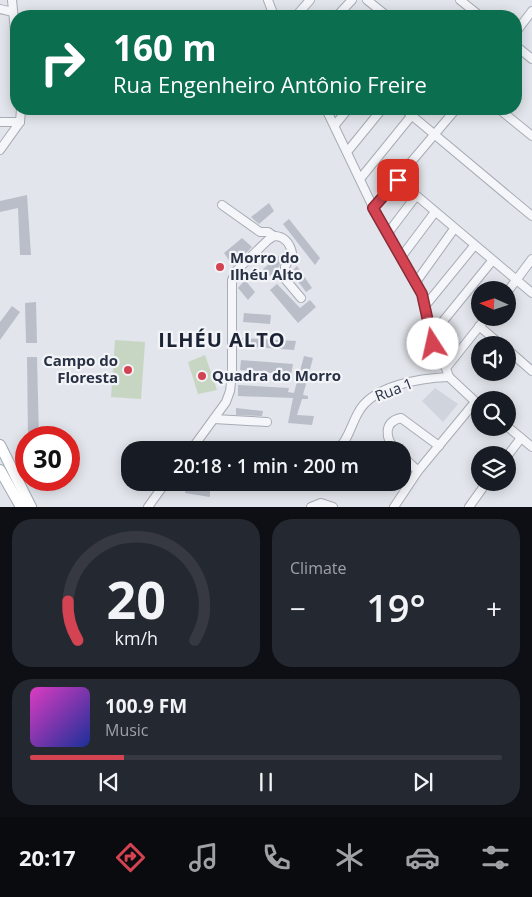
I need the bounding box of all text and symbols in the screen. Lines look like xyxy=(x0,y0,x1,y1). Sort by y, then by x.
text: 160 m xyxy=(113,24,217,71)
icon: right xyxy=(30,30,95,95)
text: Rua Engenheiro Antônio Freire xyxy=(113,69,427,99)
pin xyxy=(377,159,419,201)
icon: arrive xyxy=(384,166,412,194)
place label: Morro do Ilhéu Alto xyxy=(230,247,303,284)
marker: Morro do Ilhéu Alto xyxy=(214,261,226,273)
north arrow xyxy=(471,281,516,326)
map controls xyxy=(471,281,516,491)
position arrow xyxy=(406,317,458,369)
district label: ILHÉU ALTO xyxy=(158,326,286,353)
button: sound xyxy=(471,336,516,381)
place label: Campo do Floresta xyxy=(43,350,118,387)
marker: Campo do Floresta xyxy=(122,364,134,376)
place label: Quadra do Morro xyxy=(212,365,341,385)
marker: Quadra do Morro xyxy=(196,370,208,382)
street label: Rua 1 xyxy=(372,373,416,405)
button: search xyxy=(471,391,516,436)
speed limit sign: 30 xyxy=(15,426,80,491)
button: layers xyxy=(471,446,516,491)
text: 20:18 · 1 min · 200 m xyxy=(173,453,359,479)
text: Climate xyxy=(290,557,347,579)
text: 20 xyxy=(106,563,166,634)
text: 19° xyxy=(366,581,426,633)
text: − xyxy=(290,589,306,627)
text: + xyxy=(486,589,502,627)
text: km/h xyxy=(114,626,158,650)
text: 100.9 FM xyxy=(105,693,187,719)
text: Music xyxy=(105,719,149,741)
icon: previous xyxy=(95,768,123,796)
icon: pause xyxy=(252,768,280,796)
icon: next xyxy=(409,768,437,796)
icon: directions xyxy=(113,840,148,875)
icon: music xyxy=(186,840,221,875)
icon: phone xyxy=(259,840,294,875)
icon: climate xyxy=(332,840,367,875)
icon: car xyxy=(405,840,440,875)
icon: filters xyxy=(478,840,513,875)
text: 20:17 xyxy=(19,842,76,872)

